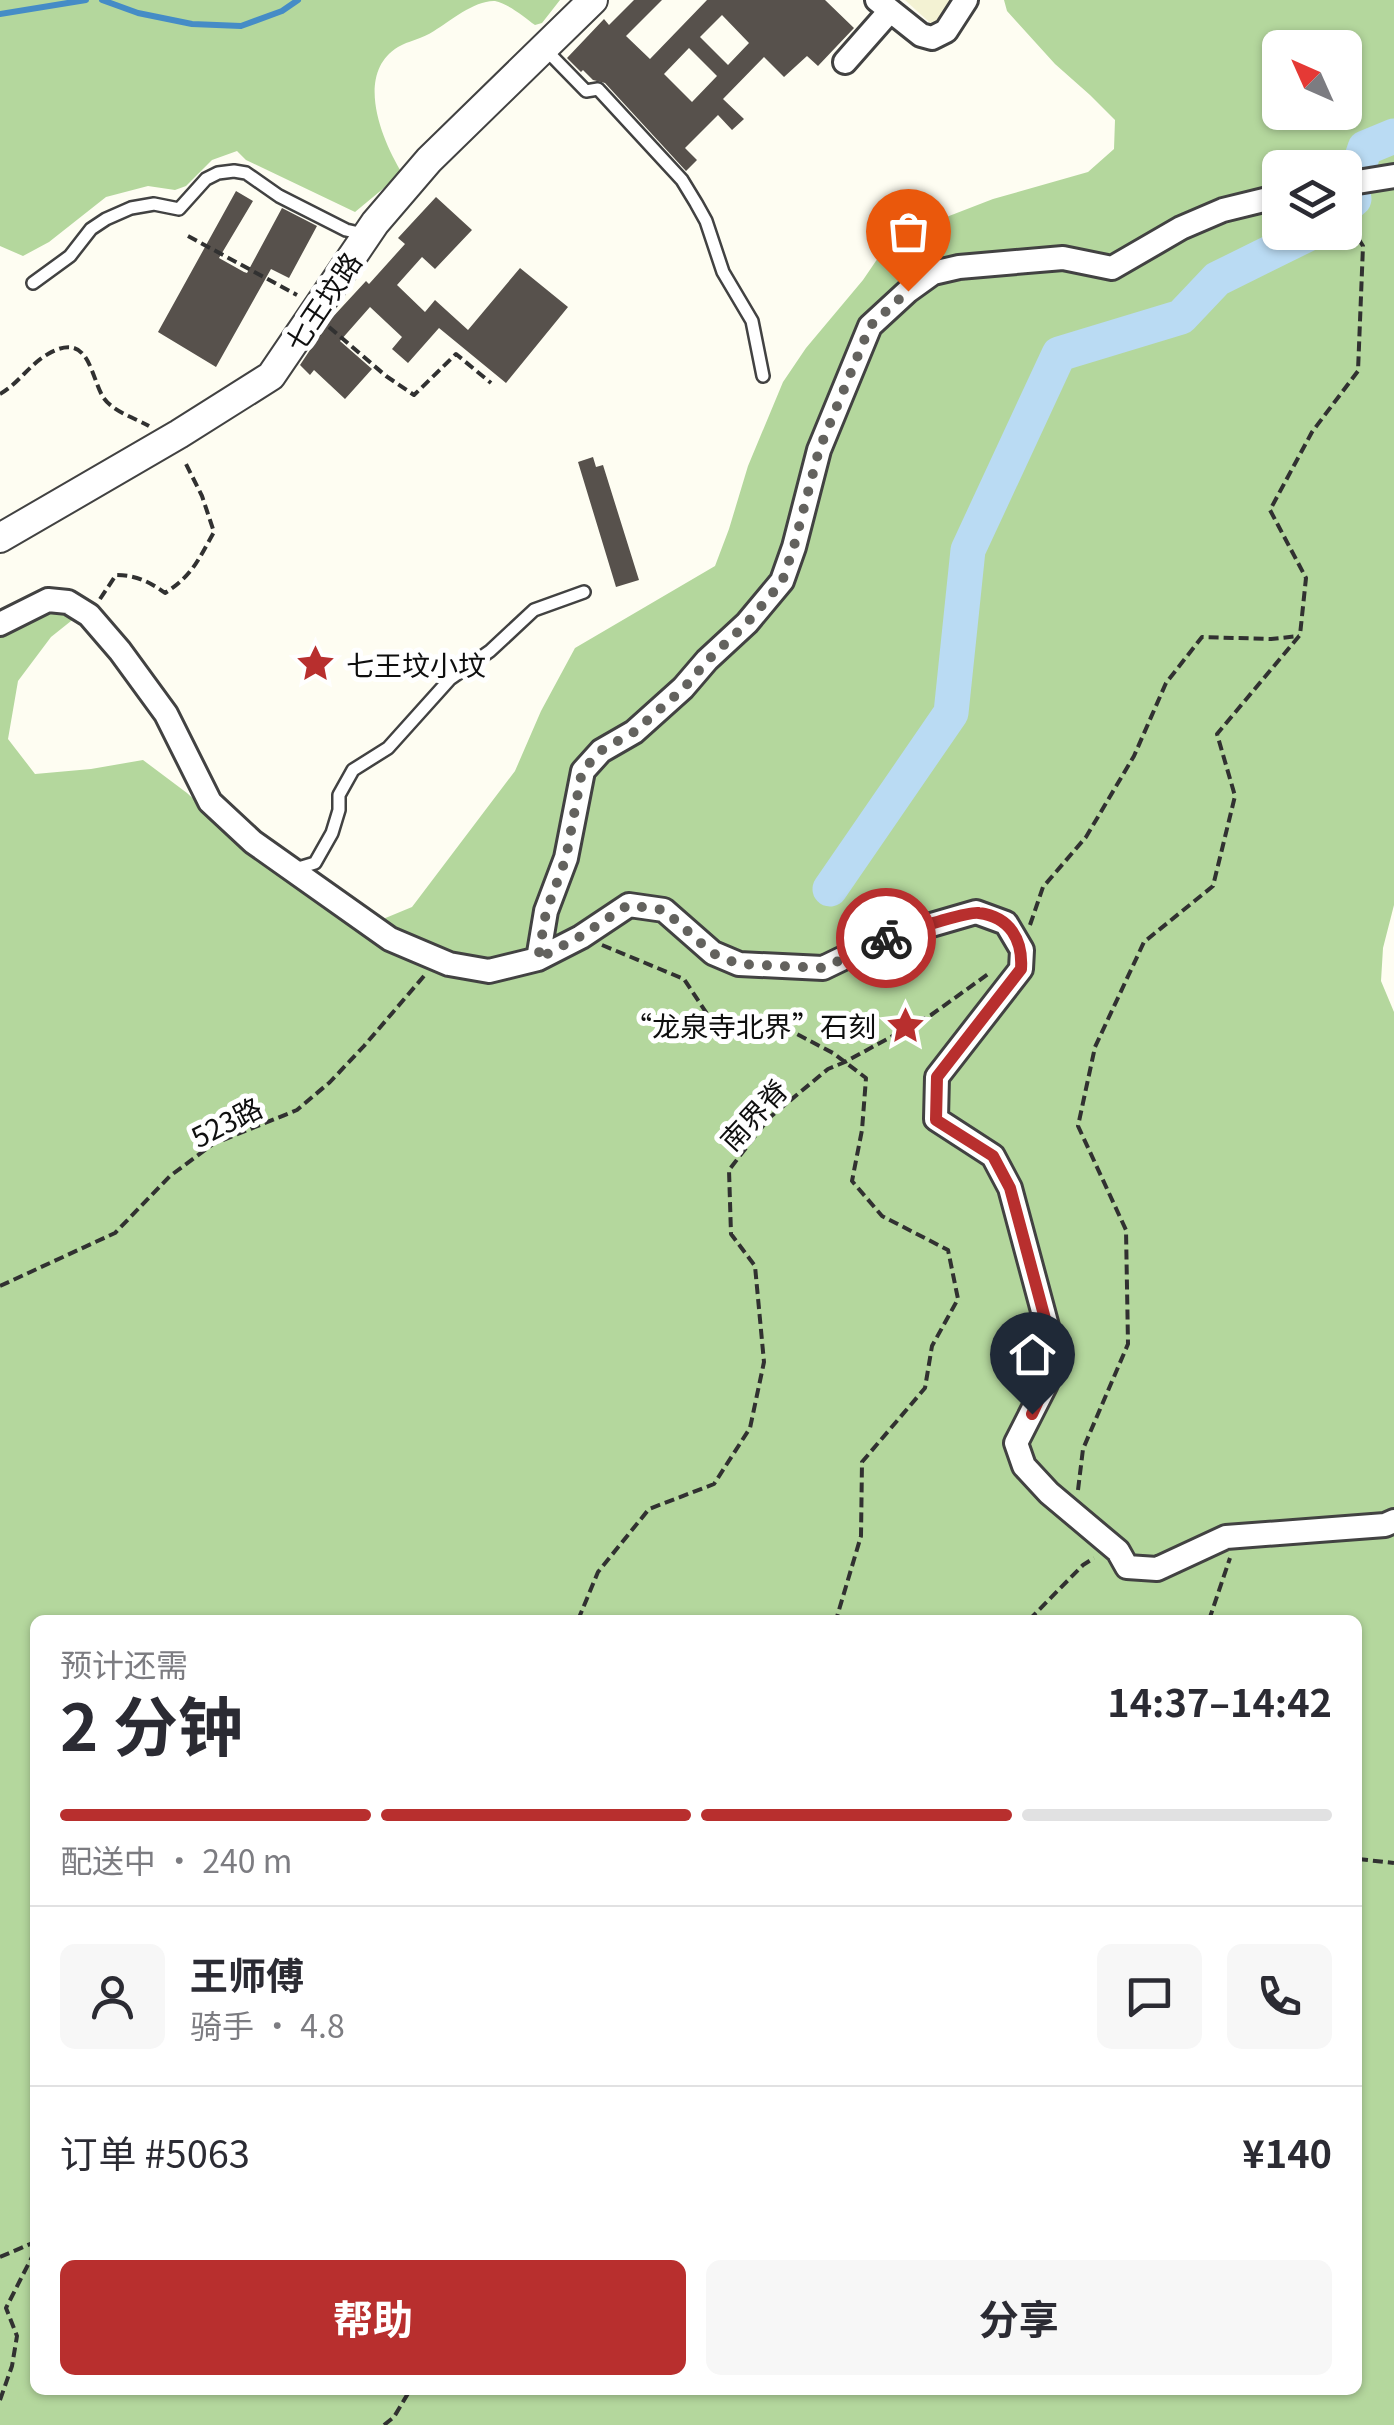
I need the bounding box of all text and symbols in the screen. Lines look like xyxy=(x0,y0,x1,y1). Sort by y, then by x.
north arrow xyxy=(1262,30,1362,130)
map controls xyxy=(1262,30,1362,250)
button: layers xyxy=(1262,150,1362,250)
pin xyxy=(866,189,951,292)
icon: bag xyxy=(881,204,936,259)
street label: 七王坟路 xyxy=(274,243,370,359)
place icon: 七王坟小坟 xyxy=(295,643,337,685)
place label: 七王坟小坟 xyxy=(346,644,486,684)
courier xyxy=(836,888,936,988)
icon: bike xyxy=(859,911,914,966)
place icon: “龙泉寺北界”石刻 xyxy=(885,1004,927,1046)
place label: “龙泉寺北界”石刻 xyxy=(624,1005,876,1045)
street label: 南界脊 xyxy=(710,1070,796,1158)
street label: 523路 xyxy=(184,1086,268,1156)
pin xyxy=(990,1312,1075,1415)
icon: home xyxy=(1005,1327,1060,1382)
text: 预计还需 xyxy=(60,1640,188,1686)
text: 14:37–14:42 xyxy=(1107,1673,1332,1728)
text: 2 分钟 xyxy=(60,1676,243,1770)
text: 配送中 · 240 m xyxy=(60,1836,292,1882)
button: person xyxy=(60,1944,165,2049)
button: chat xyxy=(1097,1944,1202,2049)
button: phone xyxy=(1227,1944,1332,2049)
text: 王师傅 xyxy=(190,1946,304,2001)
text: 骑手 · 4.8 xyxy=(190,2001,345,2047)
text: 订单 #5063 xyxy=(60,2124,250,2179)
text: ¥140 xyxy=(1242,2124,1332,2179)
button: 帮助 xyxy=(60,2260,686,2375)
button: 分享 xyxy=(706,2260,1332,2375)

